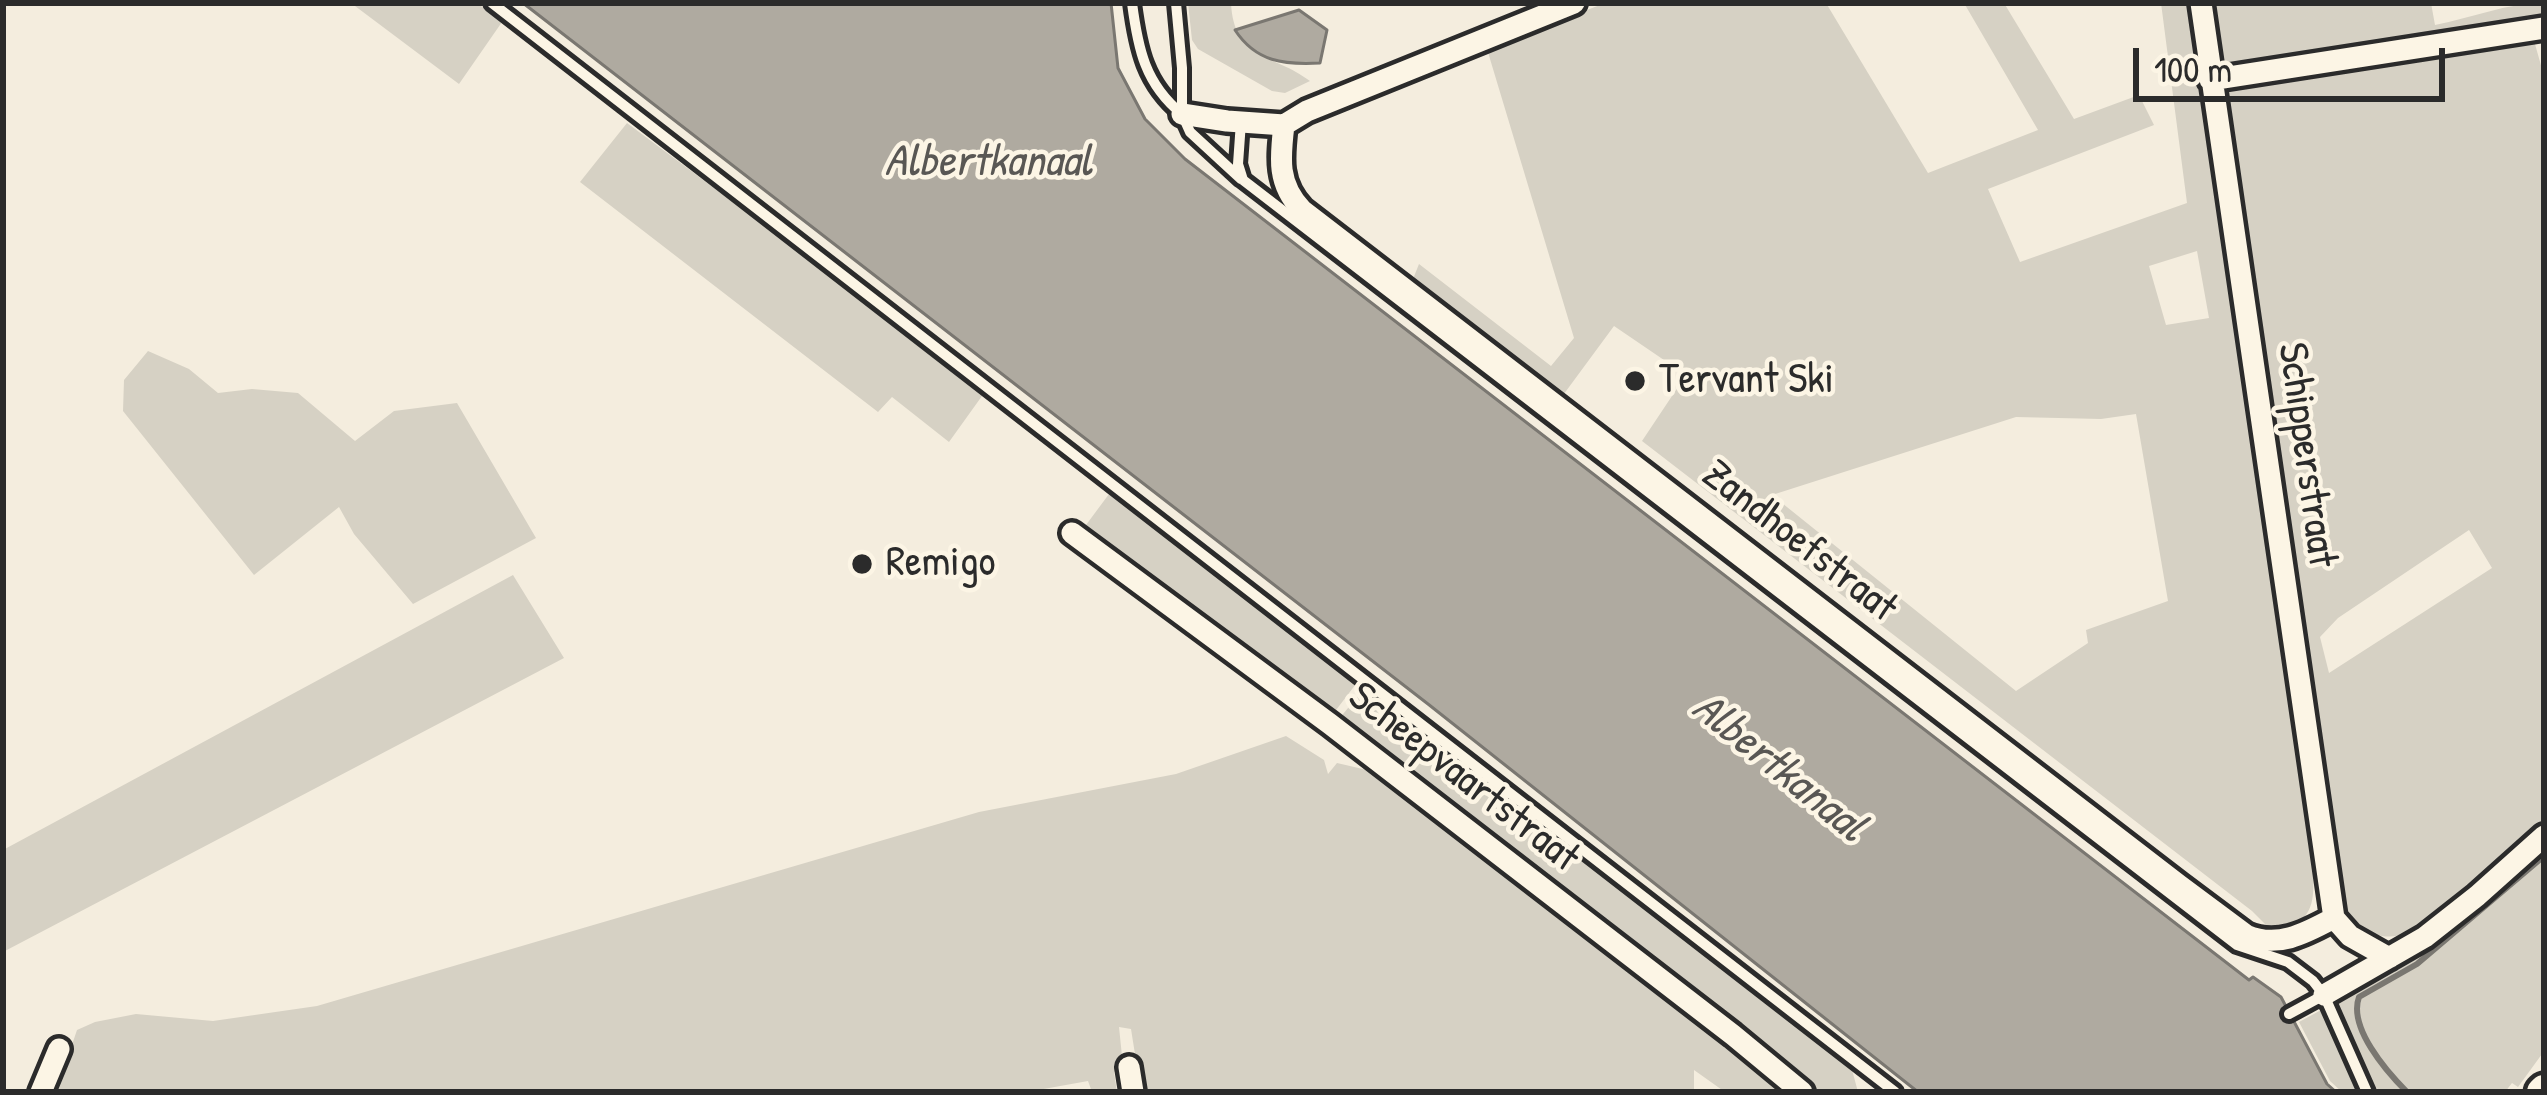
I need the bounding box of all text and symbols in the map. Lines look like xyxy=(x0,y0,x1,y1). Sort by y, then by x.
scale bar xyxy=(2139,24,2451,98)
text: 100 m xyxy=(2154,44,2232,93)
water label: Albertkanaal xyxy=(884,136,1092,190)
street label: Schipperstraat xyxy=(2265,340,2347,570)
place label: Tervant Ski xyxy=(1659,356,1834,406)
marker: Tervant Ski xyxy=(1622,368,1648,394)
street label: Zandhoefstraat xyxy=(1691,450,1907,634)
place label: Remigo xyxy=(886,539,995,589)
marker: Remigo xyxy=(849,551,875,577)
street label: Scheepvaartstraat xyxy=(1338,672,1588,884)
water label: Albertkanaal xyxy=(1681,682,1875,854)

